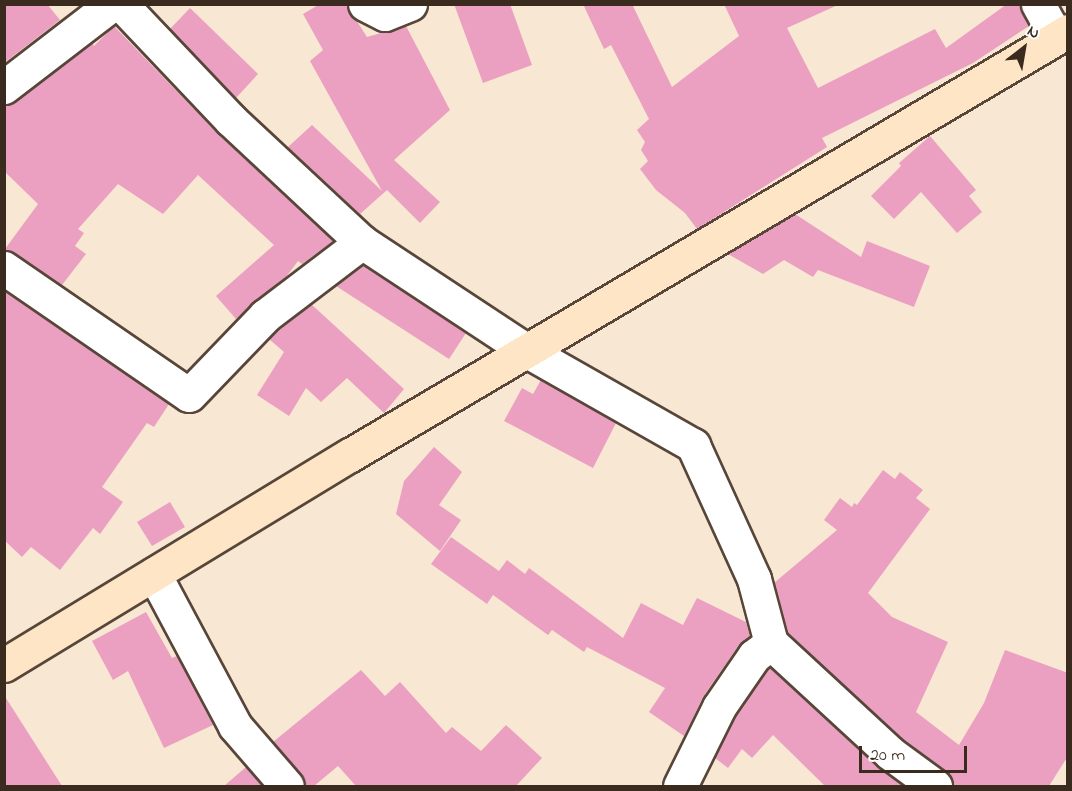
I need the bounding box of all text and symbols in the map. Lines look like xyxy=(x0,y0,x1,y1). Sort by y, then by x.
north arrow xyxy=(994,18,1054,78)
text: N xyxy=(1022,20,1044,46)
scale bar xyxy=(862,734,970,772)
text: 20 m xyxy=(870,743,905,769)

